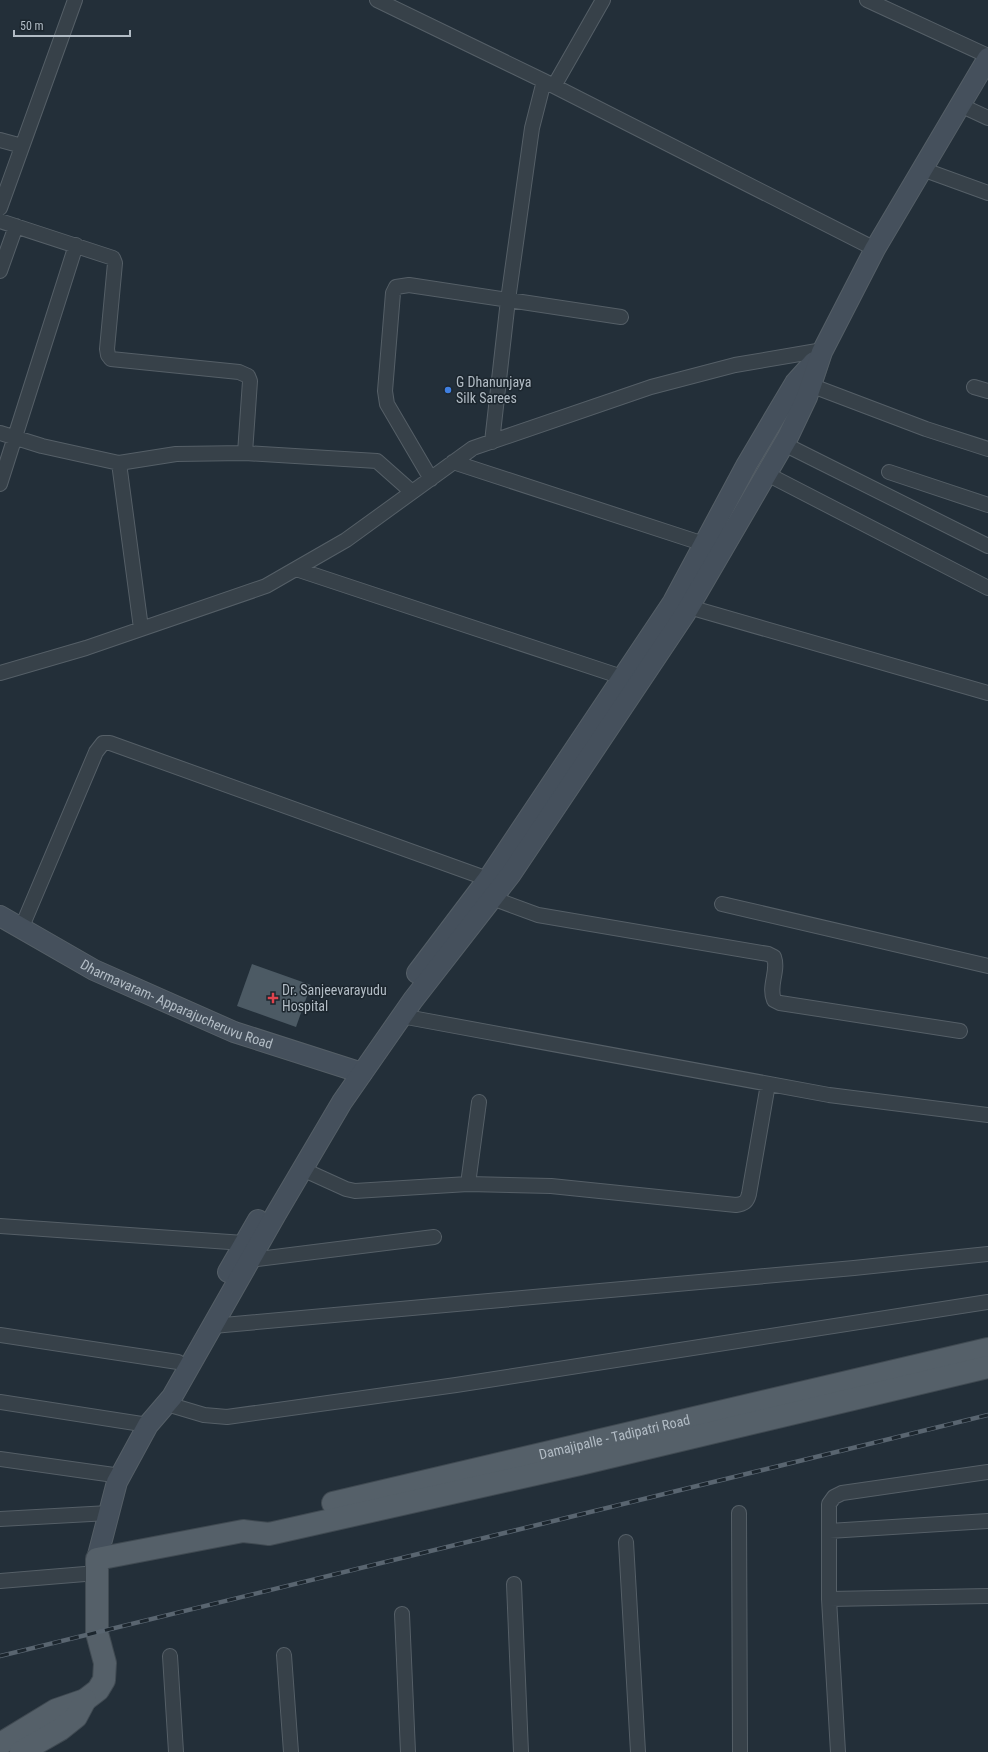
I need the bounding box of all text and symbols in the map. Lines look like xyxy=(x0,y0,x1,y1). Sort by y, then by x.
scale bar xyxy=(14,12,130,38)
text: 50 m xyxy=(20,19,44,33)
place label: G Dhanunjaya Silk Sarees xyxy=(456,374,531,406)
marker: G Dhanunjaya Silk Sarees xyxy=(443,385,453,395)
street label: Dharmavaram- Apparajucheruvu Road xyxy=(78,956,275,1052)
place label: Dr. Sanjeevarayudu Hospital xyxy=(282,982,387,1014)
marker: Dr. Sanjeevarayudu Hospital xyxy=(267,992,279,1004)
street label: Damajipalle - Tadipatri Road xyxy=(537,1411,691,1462)

